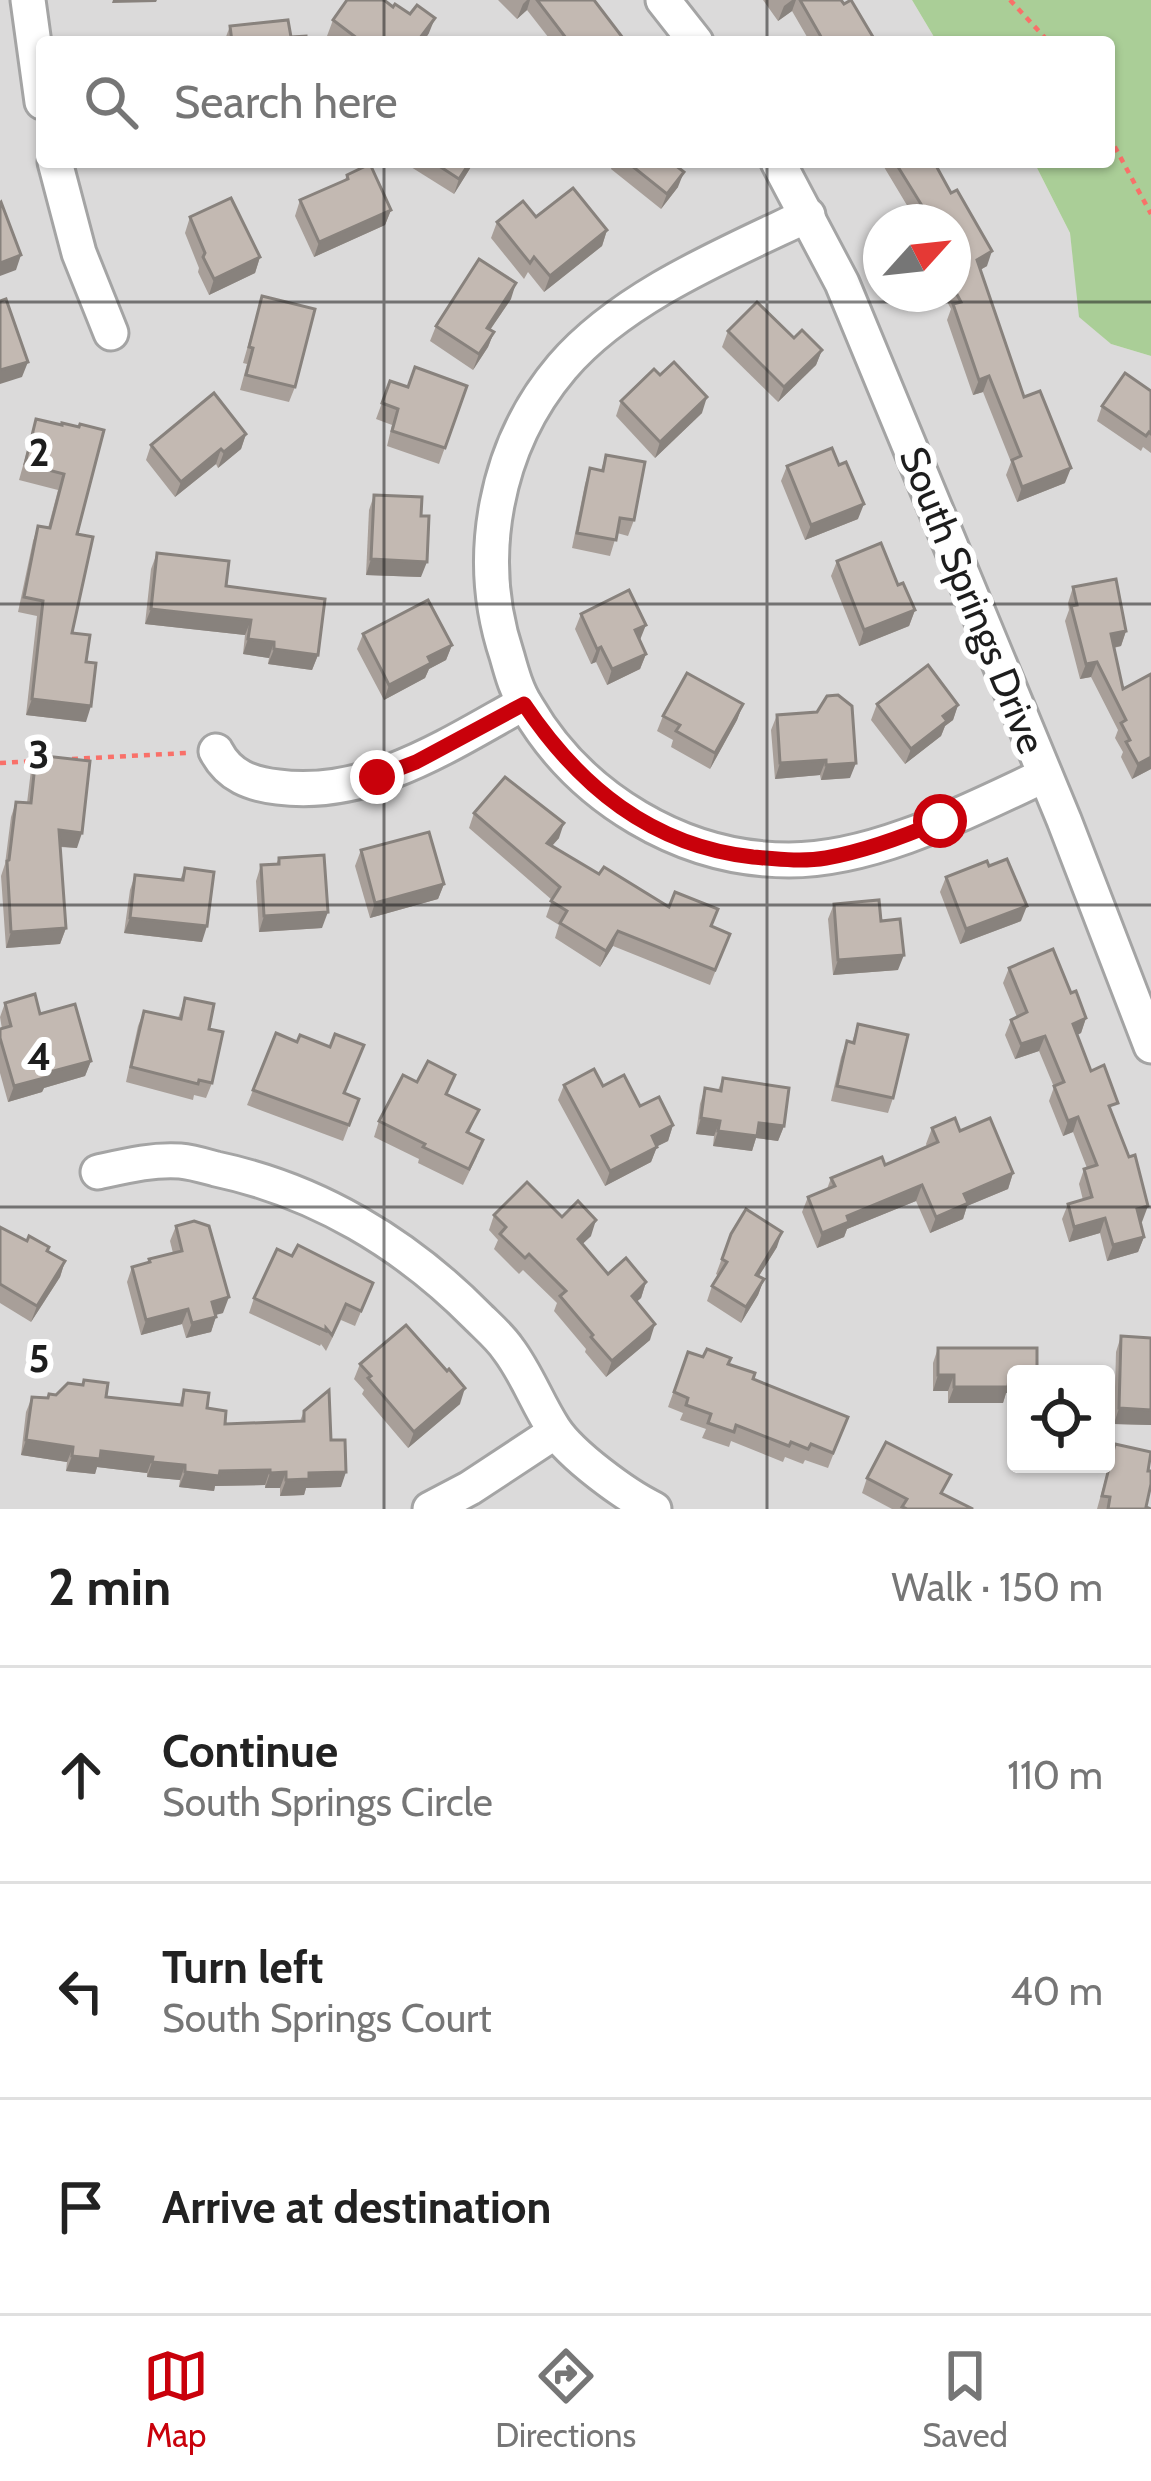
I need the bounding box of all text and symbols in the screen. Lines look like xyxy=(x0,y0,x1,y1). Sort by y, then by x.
search box xyxy=(36,36,1115,168)
icon: search xyxy=(78,69,144,135)
text: Search here xyxy=(174,75,398,129)
north arrow xyxy=(863,204,971,312)
text: 2 xyxy=(29,428,49,476)
street label: South Springs Drive xyxy=(890,440,1056,760)
text: 3 xyxy=(28,730,50,778)
route end xyxy=(350,750,404,804)
route start xyxy=(913,794,967,848)
text: 4 xyxy=(27,1032,51,1080)
text: 5 xyxy=(29,1334,49,1382)
map controls xyxy=(1007,1365,1115,1473)
button: locate xyxy=(1007,1365,1115,1473)
text: 2 min xyxy=(48,1556,171,1618)
text: Walk · 150 m xyxy=(891,1563,1103,1611)
text: Continue xyxy=(162,1724,338,1778)
icon: ahead xyxy=(48,1742,114,1808)
text: 110 m xyxy=(1007,1751,1103,1799)
text: South Springs Circle xyxy=(162,1778,493,1826)
text: Turn left xyxy=(162,1940,324,1994)
icon: left xyxy=(48,1958,114,2024)
text: 40 m xyxy=(1010,1967,1103,2015)
text: South Springs Court xyxy=(162,1994,492,2042)
icon: arrive xyxy=(48,2174,114,2240)
text: Arrive at destination xyxy=(162,2180,551,2234)
tab: Map xyxy=(143,2343,209,2455)
tab: Directions xyxy=(495,2343,636,2455)
tab: Saved xyxy=(922,2343,1008,2455)

